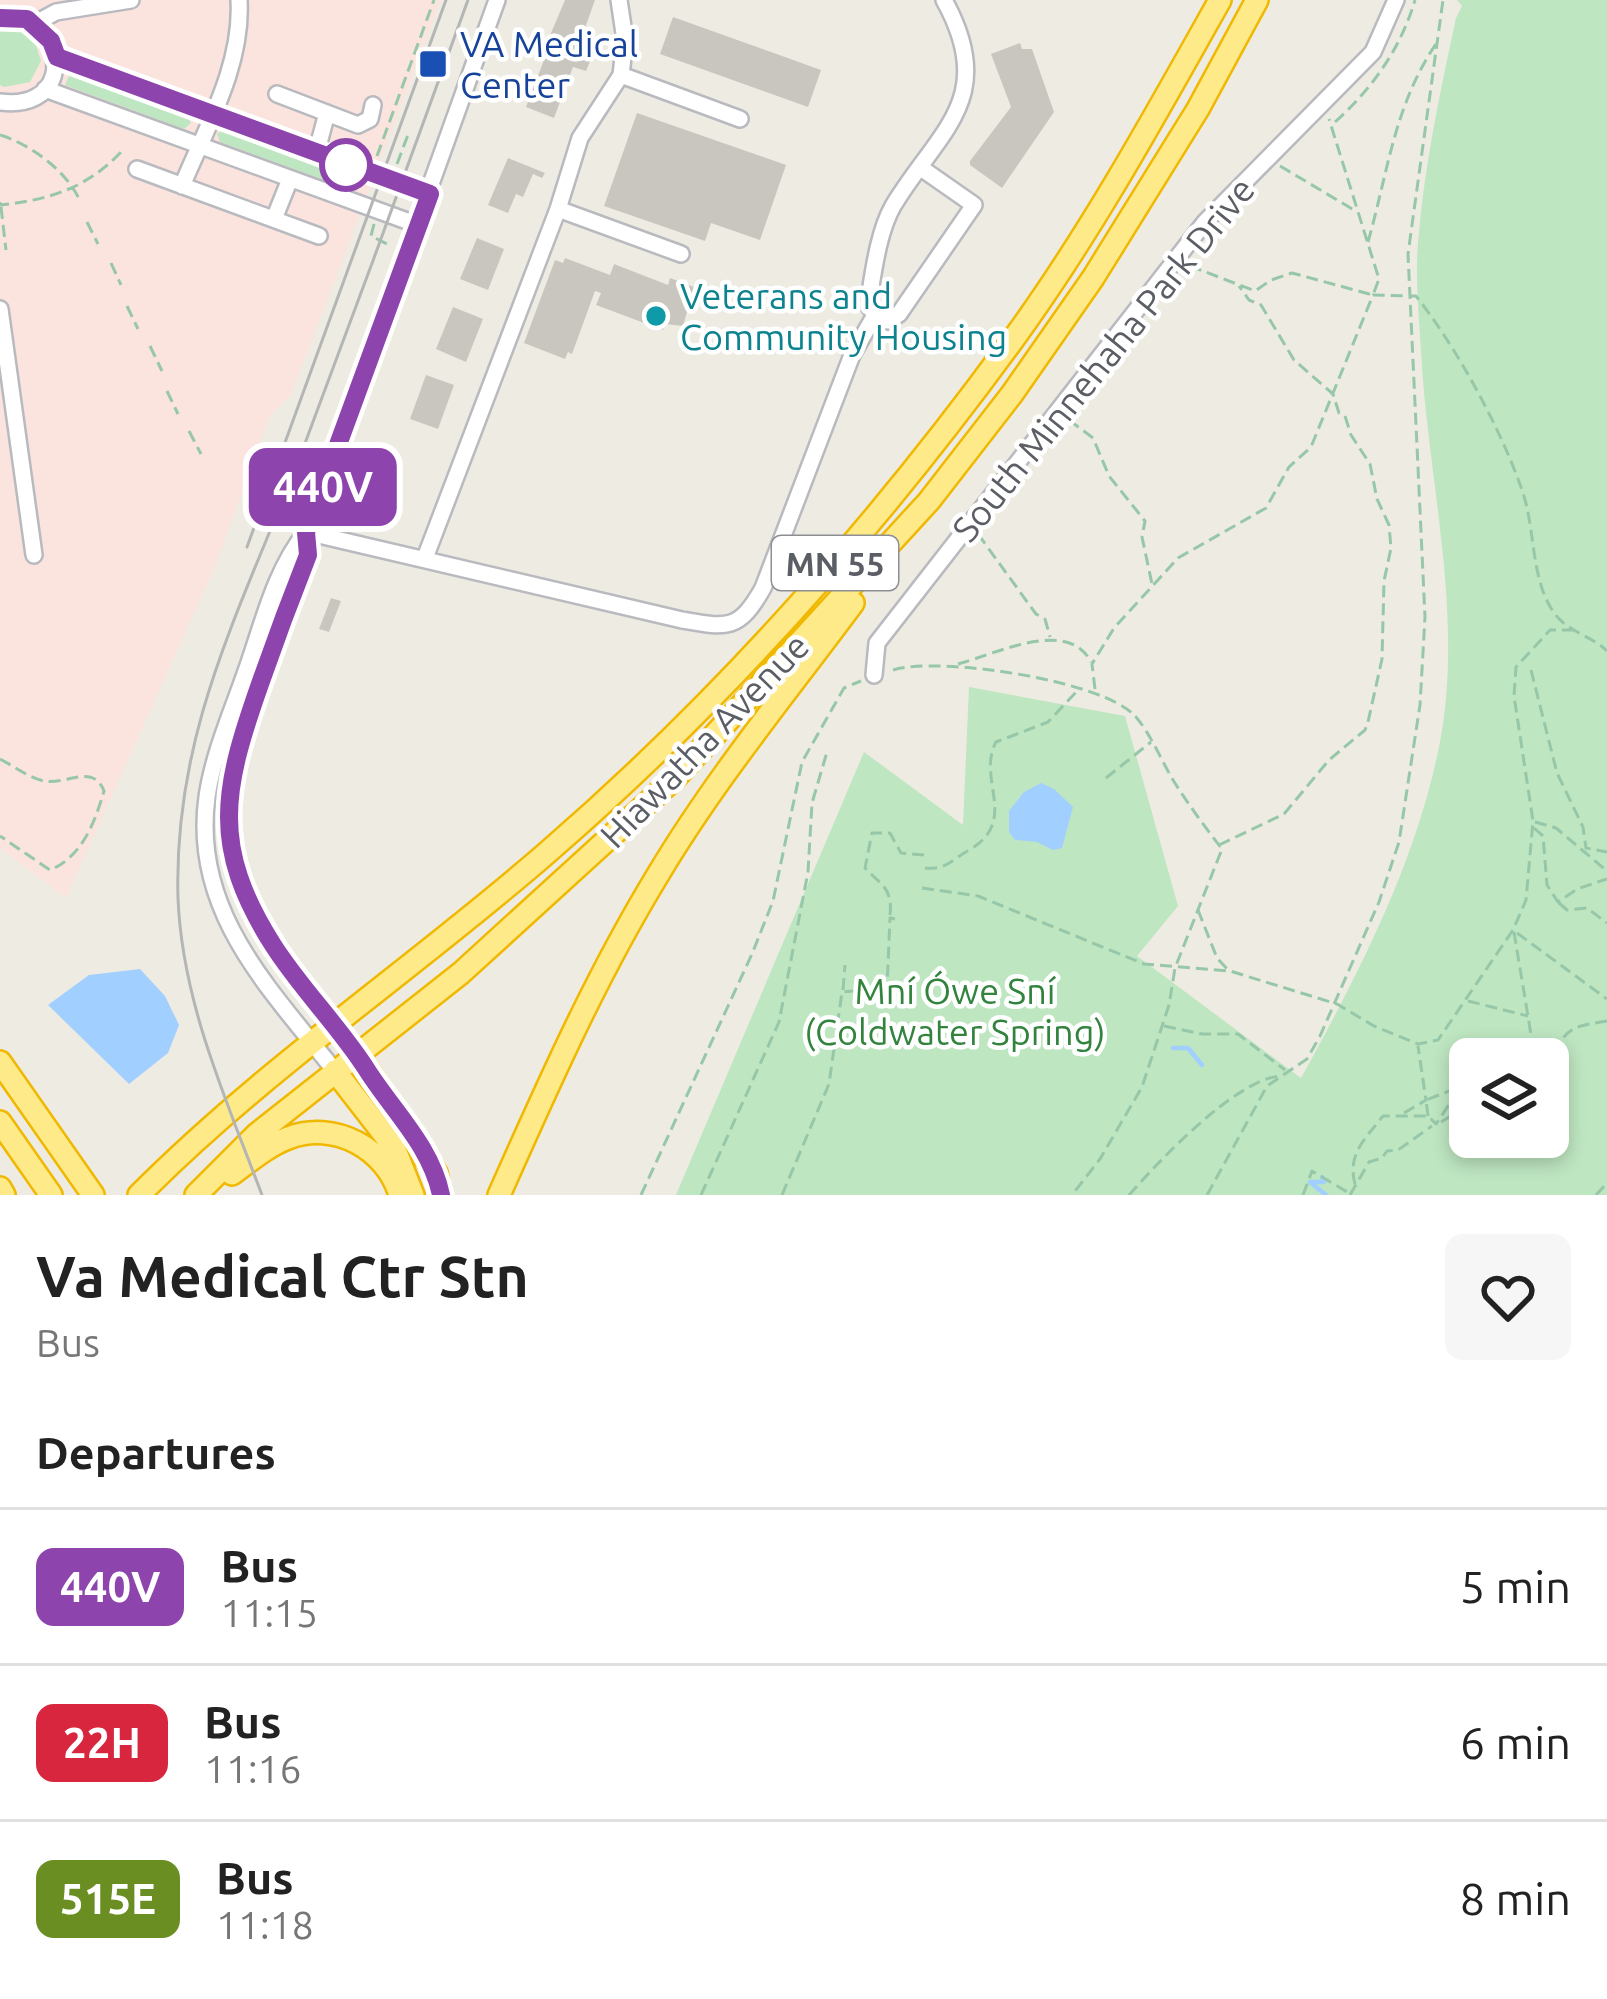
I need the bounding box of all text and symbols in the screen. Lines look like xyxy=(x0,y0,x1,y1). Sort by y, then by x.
place label: VA Medical Center xyxy=(460,23,638,105)
marker: VA Medical Center xyxy=(417,48,449,80)
unlabelled marker xyxy=(321,140,371,190)
street label: South Minnehaha Park Drive xyxy=(944,169,1262,549)
place label: Veterans and Community Housing xyxy=(680,275,1007,357)
marker: Veterans and Community Housing xyxy=(643,303,669,329)
line badge: 440V xyxy=(239,448,407,526)
text: 440V xyxy=(273,463,373,510)
road number: MN 55 xyxy=(772,536,898,590)
street label: Hiawatha Avenue xyxy=(591,625,817,855)
park label: Mní Ówe Sní (Coldwater Spring) xyxy=(804,970,1106,1052)
map controls xyxy=(1449,1038,1569,1158)
button: layers xyxy=(1449,1038,1569,1158)
button: heart xyxy=(1445,1234,1571,1360)
text: Va Medical Ctr Stn xyxy=(36,1244,529,1308)
text: Bus xyxy=(36,1321,100,1364)
text: Departures xyxy=(36,1427,276,1478)
text: Bus xyxy=(220,1540,298,1591)
text: 5 min xyxy=(1460,1561,1571,1612)
text: 440V xyxy=(60,1563,160,1610)
text: 11:15 xyxy=(220,1591,318,1634)
text: Bus xyxy=(204,1696,281,1747)
text: 6 min xyxy=(1460,1717,1571,1768)
text: 22H xyxy=(63,1719,141,1766)
text: 11:16 xyxy=(204,1747,302,1790)
text: Bus xyxy=(216,1852,293,1903)
text: 8 min xyxy=(1460,1873,1571,1924)
text: 515E xyxy=(60,1875,156,1922)
text: 11:18 xyxy=(216,1903,314,1946)

